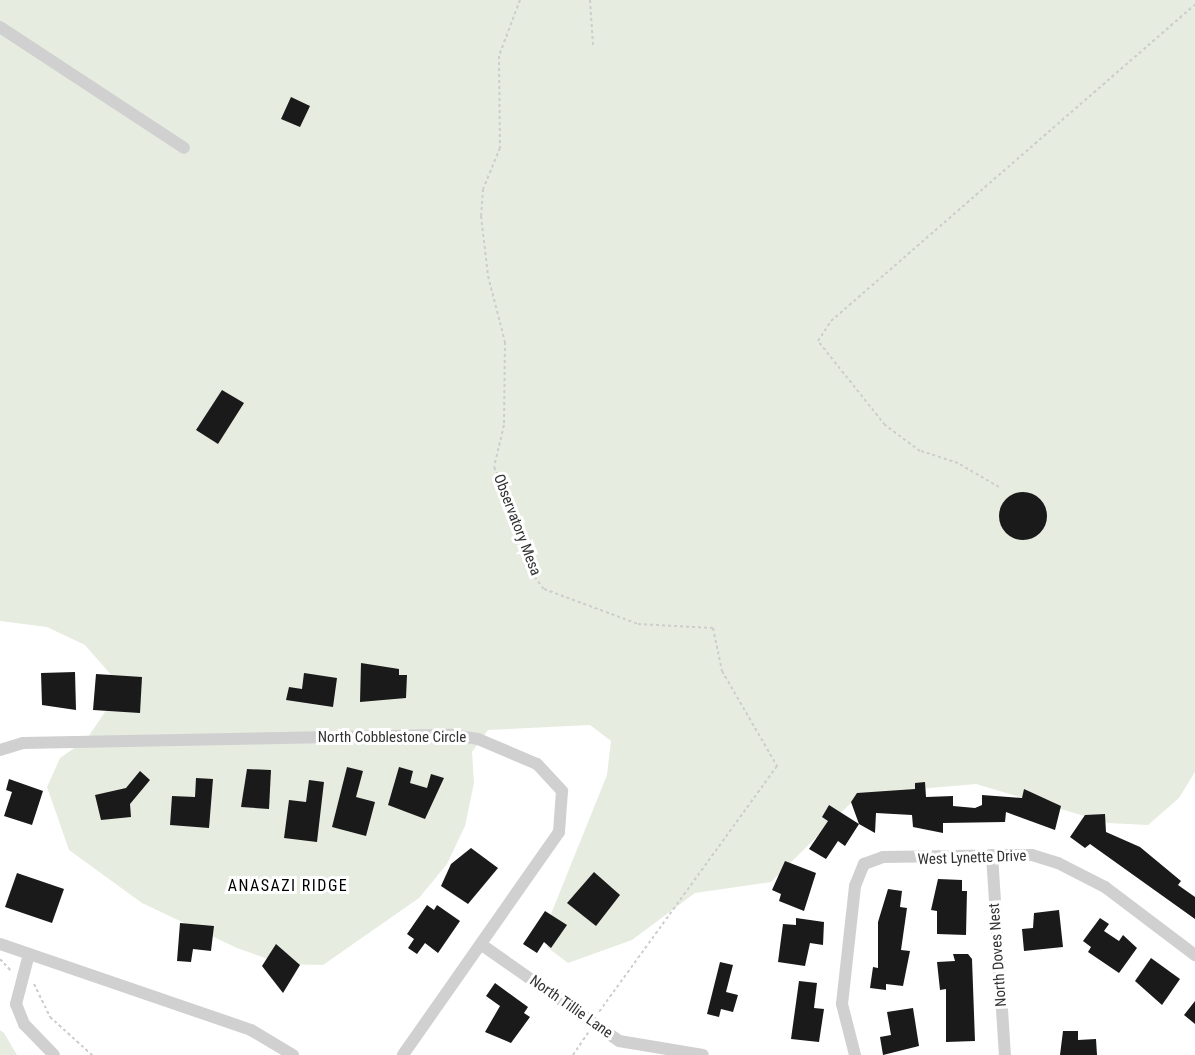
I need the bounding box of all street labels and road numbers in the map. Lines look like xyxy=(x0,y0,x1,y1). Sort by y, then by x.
street label: Observatory Mesa xyxy=(489,472,545,578)
street label: North Cobblestone Circle xyxy=(318,729,466,747)
street label: West Lynette Drive xyxy=(917,847,1027,869)
street label: North Doves Nest xyxy=(985,902,1011,1008)
street label: North Tillie Lane xyxy=(526,972,616,1042)

